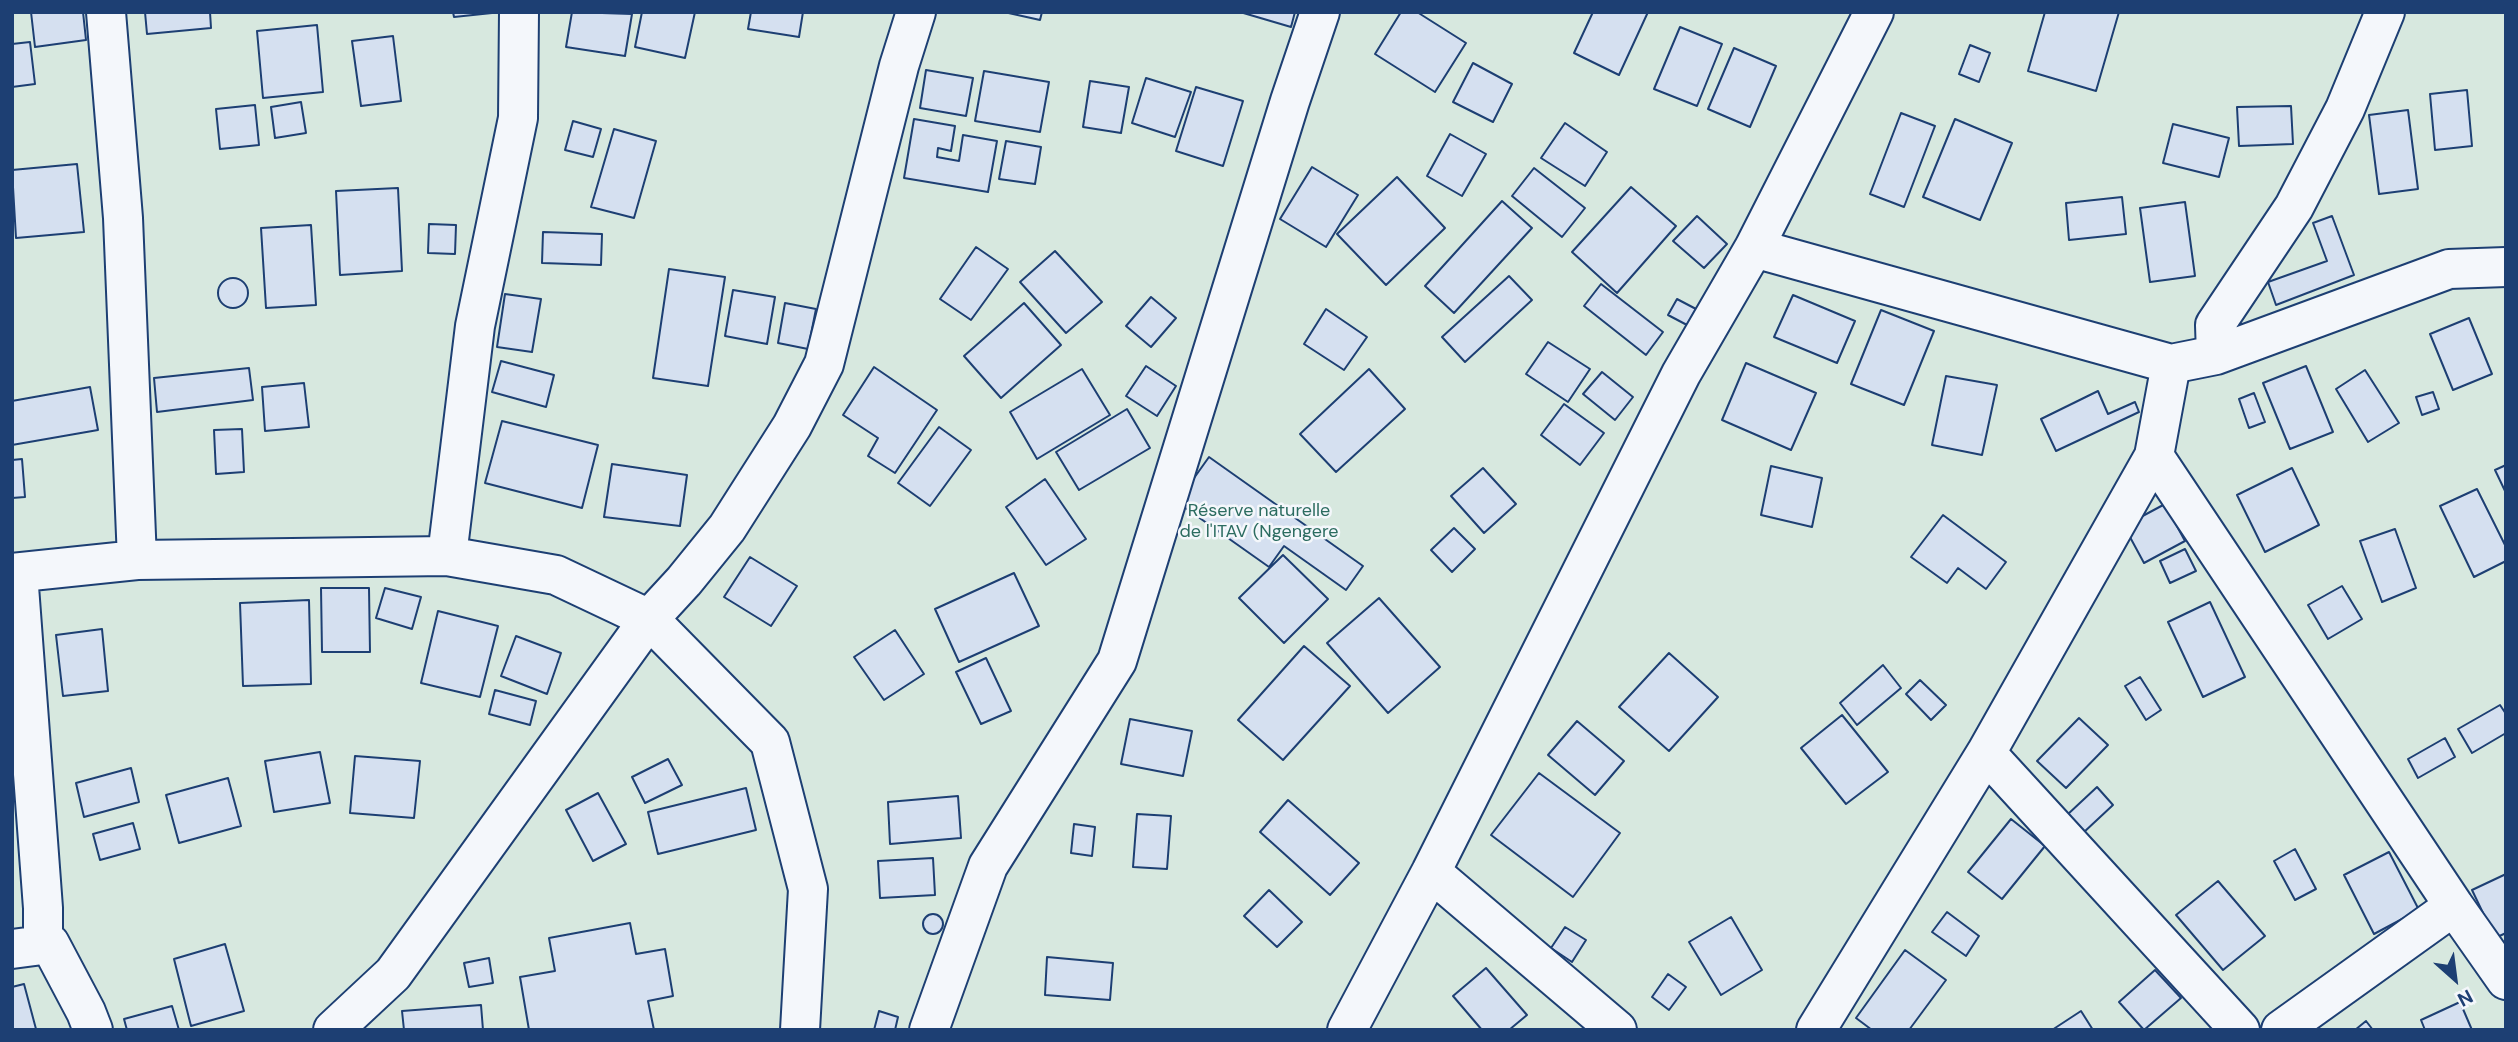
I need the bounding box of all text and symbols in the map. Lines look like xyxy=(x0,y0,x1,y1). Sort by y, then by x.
park label: Réserve naturelle de l'ITAV (Ngengere xyxy=(1180,500,1338,542)
north arrow xyxy=(2420,944,2490,1014)
text: N xyxy=(2453,984,2477,1012)

